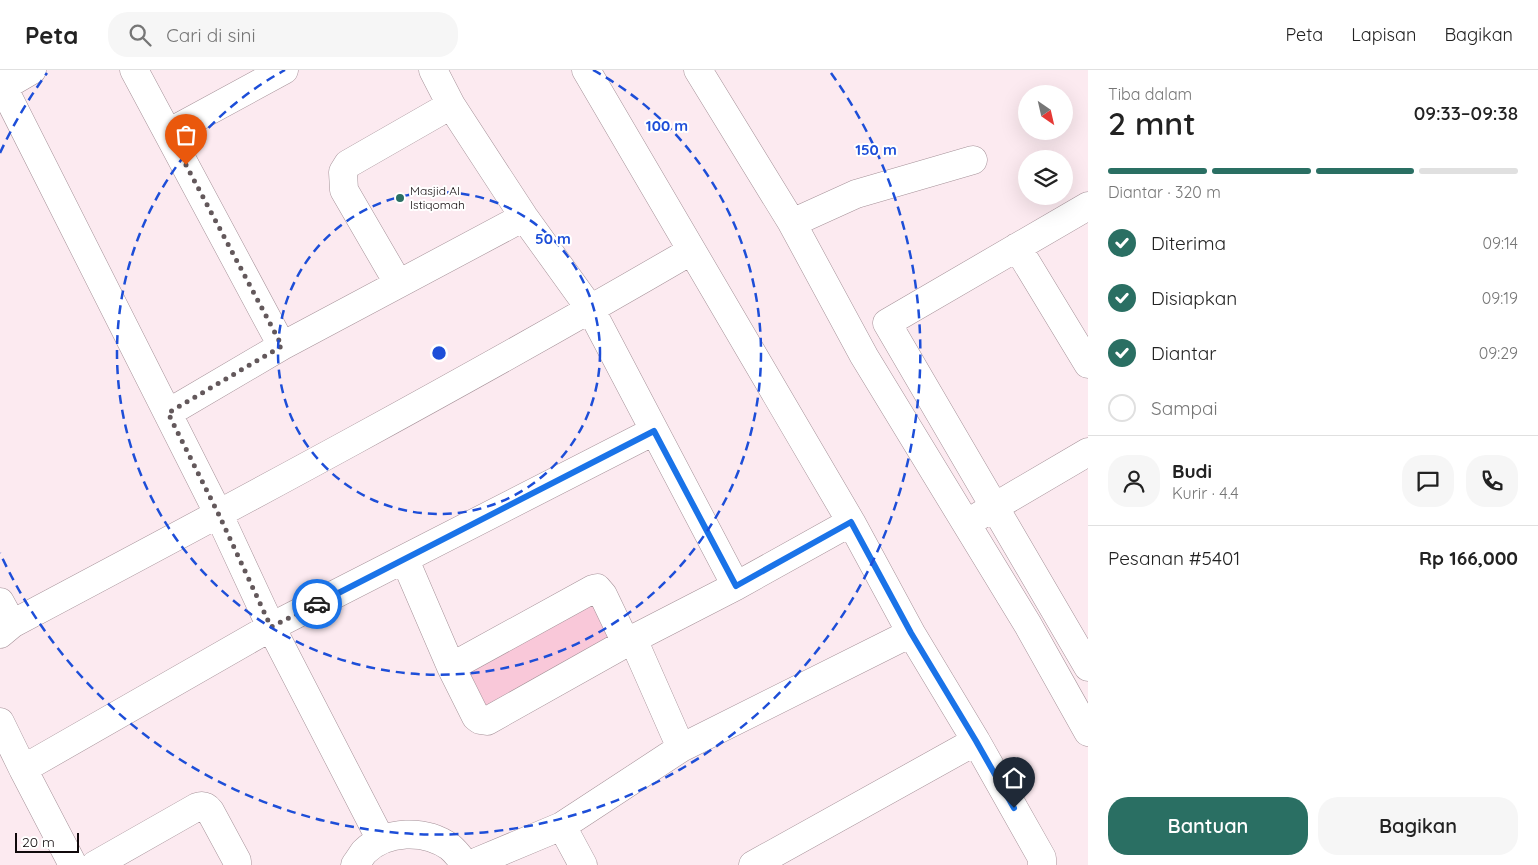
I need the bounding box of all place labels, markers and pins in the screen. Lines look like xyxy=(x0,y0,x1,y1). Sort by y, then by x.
pin xyxy=(165,114,207,165)
place label: Masjid Al Istiqomah xyxy=(410,183,465,212)
marker: Masjid Al Istiqomah xyxy=(394,192,406,204)
centre of rings xyxy=(430,344,448,362)
pin xyxy=(993,757,1035,808)

